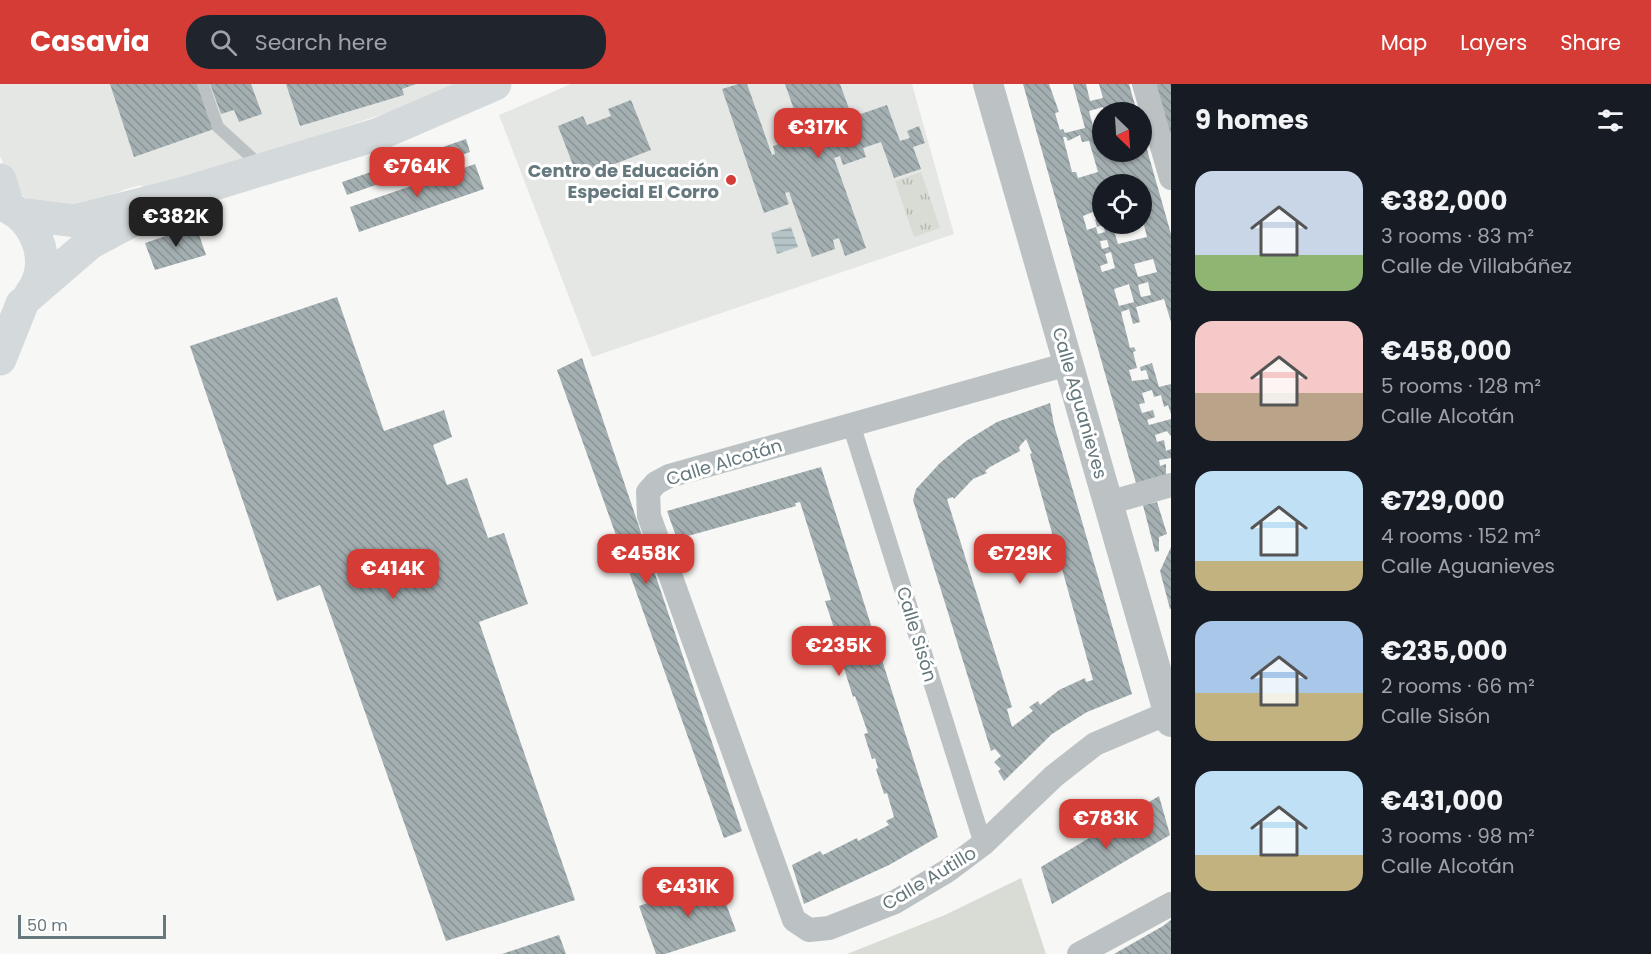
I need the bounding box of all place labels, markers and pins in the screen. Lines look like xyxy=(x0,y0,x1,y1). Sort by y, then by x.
pin: €317K xyxy=(776,108,860,159)
pin: €764K xyxy=(375,147,459,198)
place label: Centro de Educación Especial El Corro xyxy=(528,158,719,204)
marker: Centro de Educación Especial El Corro xyxy=(724,173,738,187)
pin: €382K xyxy=(134,197,218,248)
pin: €458K xyxy=(604,534,688,585)
pin: €729K xyxy=(978,534,1062,585)
pin: €414K xyxy=(351,549,435,600)
pin: €235K xyxy=(797,626,881,677)
pin: €783K xyxy=(1064,799,1148,850)
pin: €431K xyxy=(646,867,730,918)

